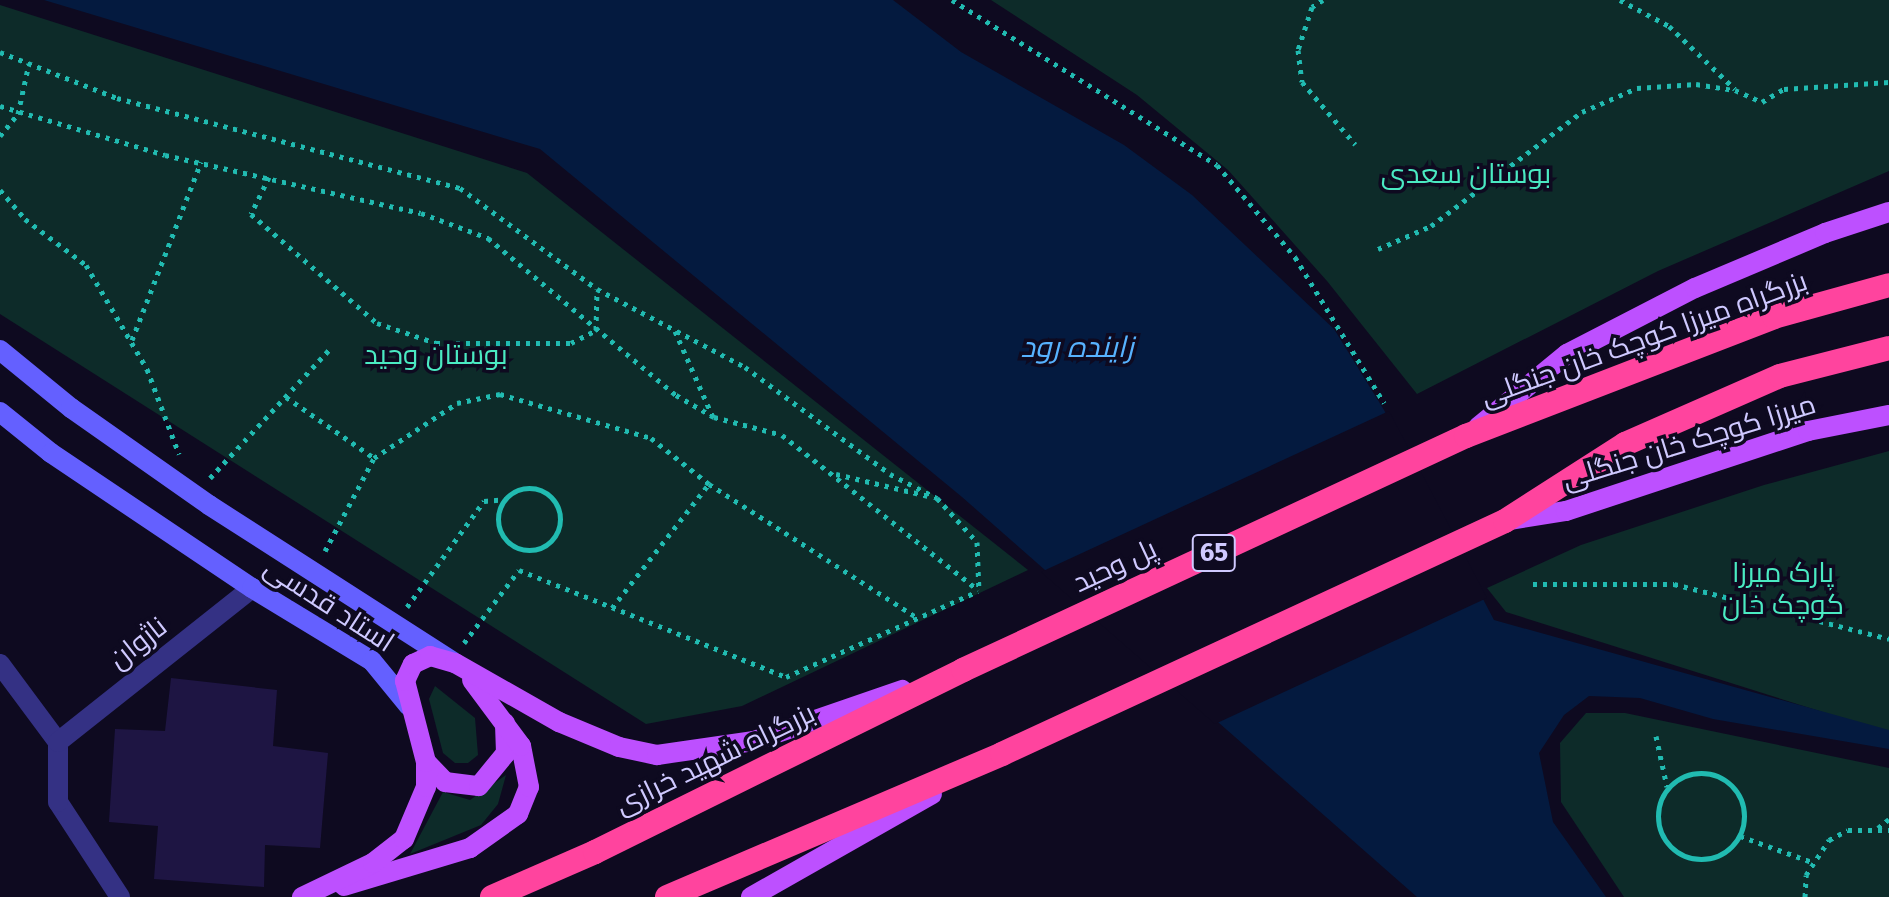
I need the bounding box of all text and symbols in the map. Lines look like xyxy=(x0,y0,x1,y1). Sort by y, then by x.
park label: بوستان سعدی xyxy=(1381,157,1551,191)
street label: بزرگراه میرزا کوچک خان جنگلی xyxy=(1476,264,1812,414)
water label: زاینده رود xyxy=(1021,329,1133,365)
park label: بوستان وحید xyxy=(364,338,508,372)
street label: میرزا کوچک خان جنگلی xyxy=(1558,387,1820,497)
road number: 65 xyxy=(1190,531,1238,575)
street label: پل وحید xyxy=(1068,532,1162,600)
street label: استاد قدسی xyxy=(258,551,400,659)
park label: پارک میرزا کوچک خان xyxy=(1722,556,1844,622)
street label: ناژوان xyxy=(102,610,174,676)
street label: بزرگراه شهید خرازی xyxy=(610,696,820,822)

